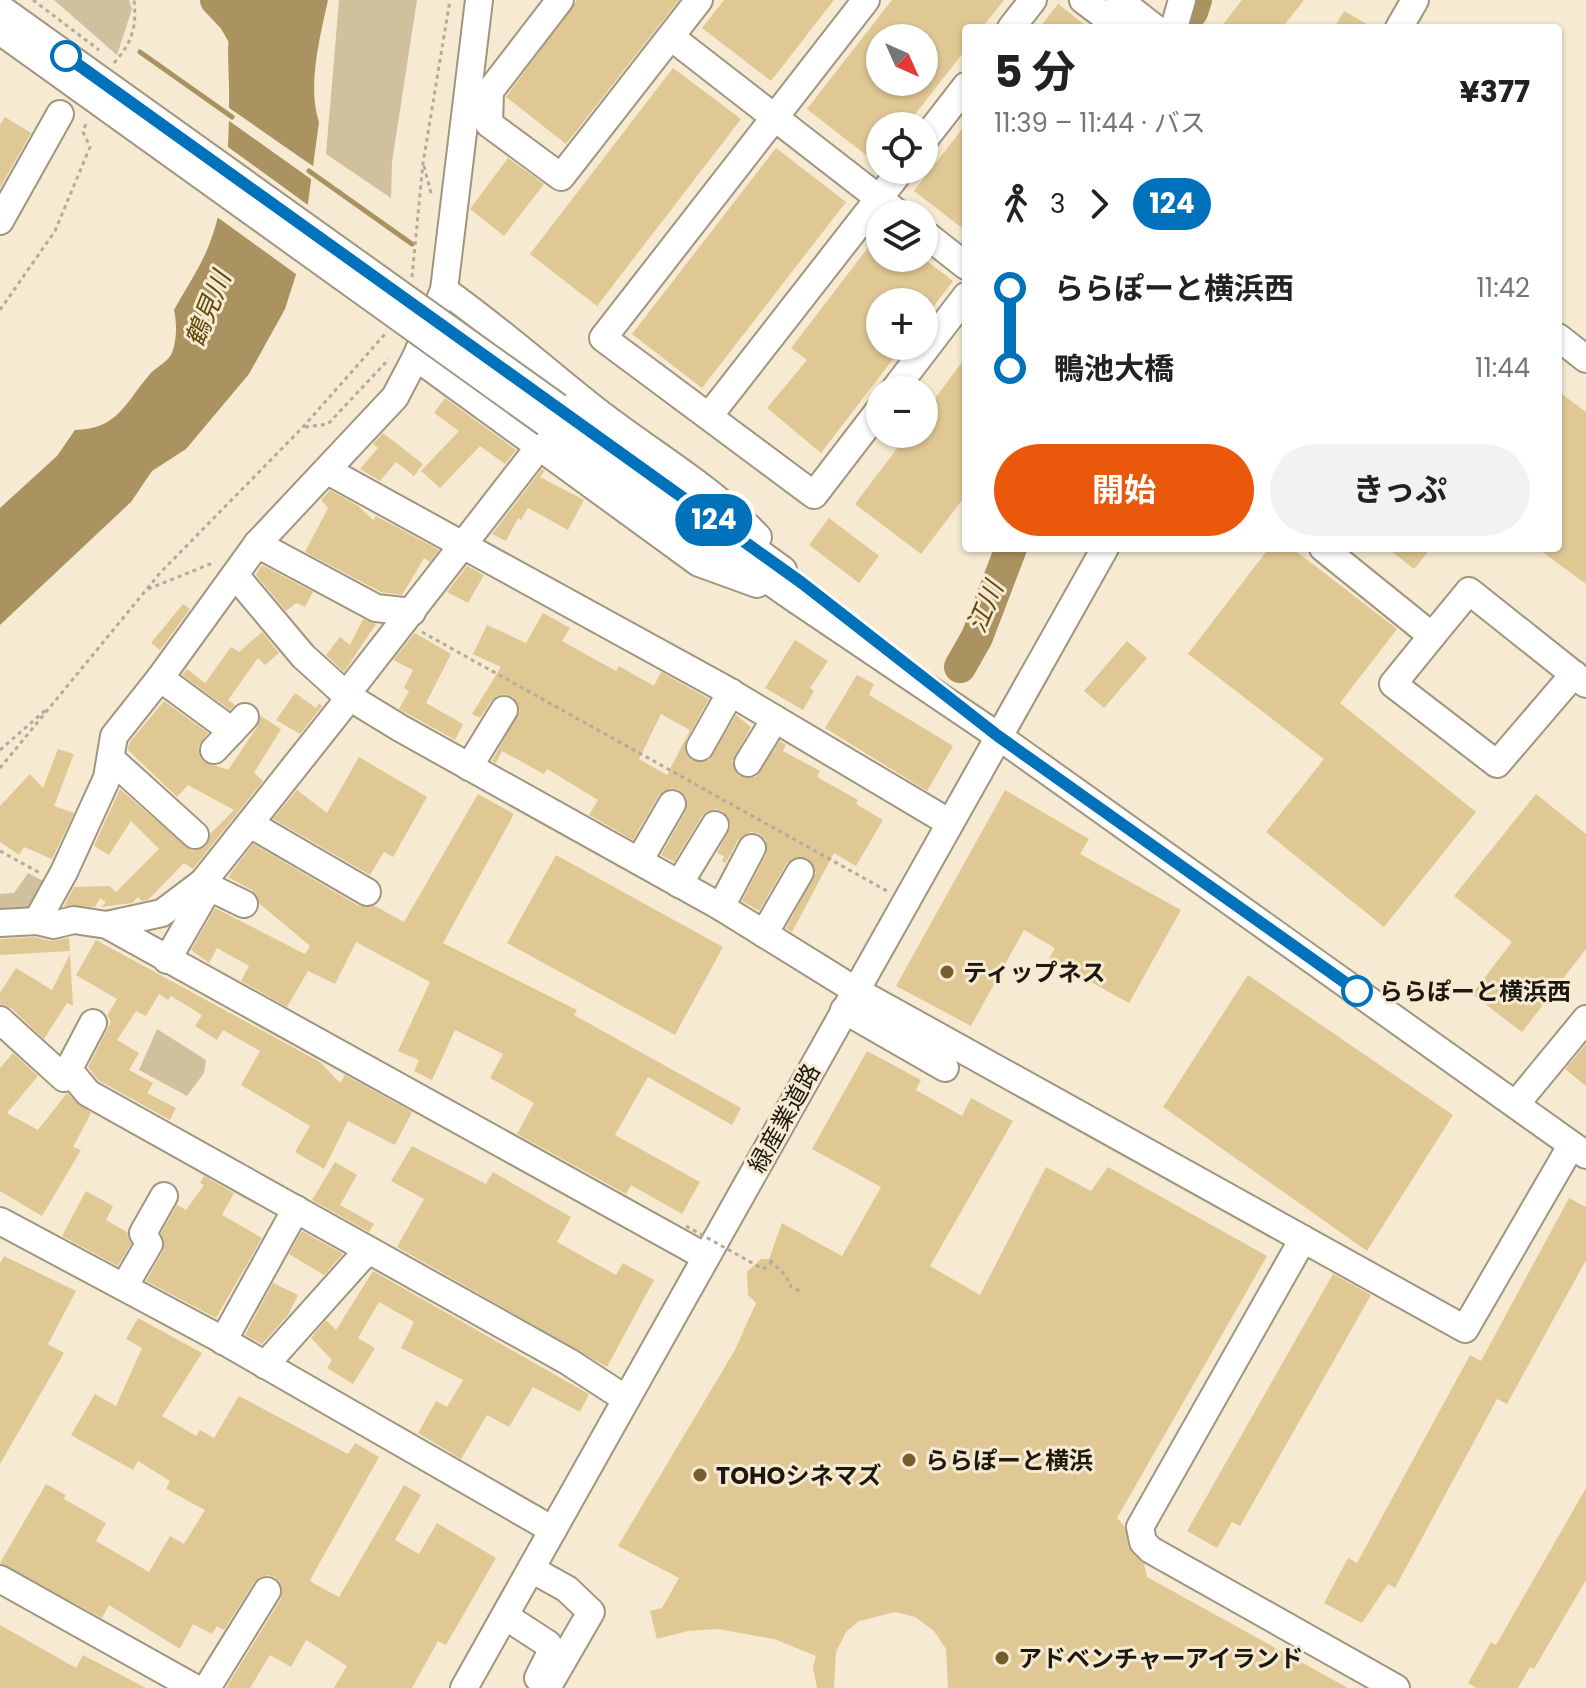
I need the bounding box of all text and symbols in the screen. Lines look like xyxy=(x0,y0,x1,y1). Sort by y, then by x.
north arrow xyxy=(866,24,938,96)
map controls xyxy=(866,24,938,448)
unlabelled marker xyxy=(51,41,81,71)
text: 5 分 xyxy=(994,41,1076,102)
text: ¥377 xyxy=(1460,70,1530,113)
text: 11:39 – 11:44 · バス xyxy=(994,105,1206,141)
button: locate xyxy=(866,112,938,184)
icon: walk xyxy=(994,182,1038,226)
icon: forward xyxy=(1077,182,1121,226)
text: 124 xyxy=(1149,184,1195,223)
text: 3 xyxy=(1050,186,1065,222)
button: layers xyxy=(866,200,938,272)
water label: 鶴見川 xyxy=(177,263,240,352)
text: ららぽーと横浜西 xyxy=(1054,267,1294,310)
text: 11:42 xyxy=(1477,270,1530,306)
button: + xyxy=(866,288,938,360)
text: 鴨池大橋 xyxy=(1054,347,1174,390)
text: 11:44 xyxy=(1475,350,1530,386)
button: − xyxy=(866,376,938,448)
button: 開始 xyxy=(994,444,1254,536)
button: きっぷ xyxy=(1270,444,1530,536)
line badge: 124 xyxy=(668,494,760,546)
text: 124 xyxy=(691,500,737,539)
water label: 江川 xyxy=(958,573,1013,638)
place label: ティップネス xyxy=(963,956,1106,989)
marker: ティップネス xyxy=(938,963,956,981)
place label: ららぽーと横浜西 xyxy=(1379,975,1571,1008)
marker: ららぽーと横浜西 xyxy=(1342,976,1372,1006)
street label: 緑産業道路 xyxy=(740,1058,828,1178)
place label: ららぽーと横浜 xyxy=(925,1444,1093,1477)
marker: ららぽーと横浜 xyxy=(900,1451,918,1469)
place label: TOHOシネマズ xyxy=(716,1459,881,1492)
marker: TOHOシネマズ xyxy=(691,1466,709,1484)
place label: アドベンチャーアイランド xyxy=(1018,1642,1304,1675)
marker: アドベンチャーアイランド xyxy=(993,1649,1011,1667)

